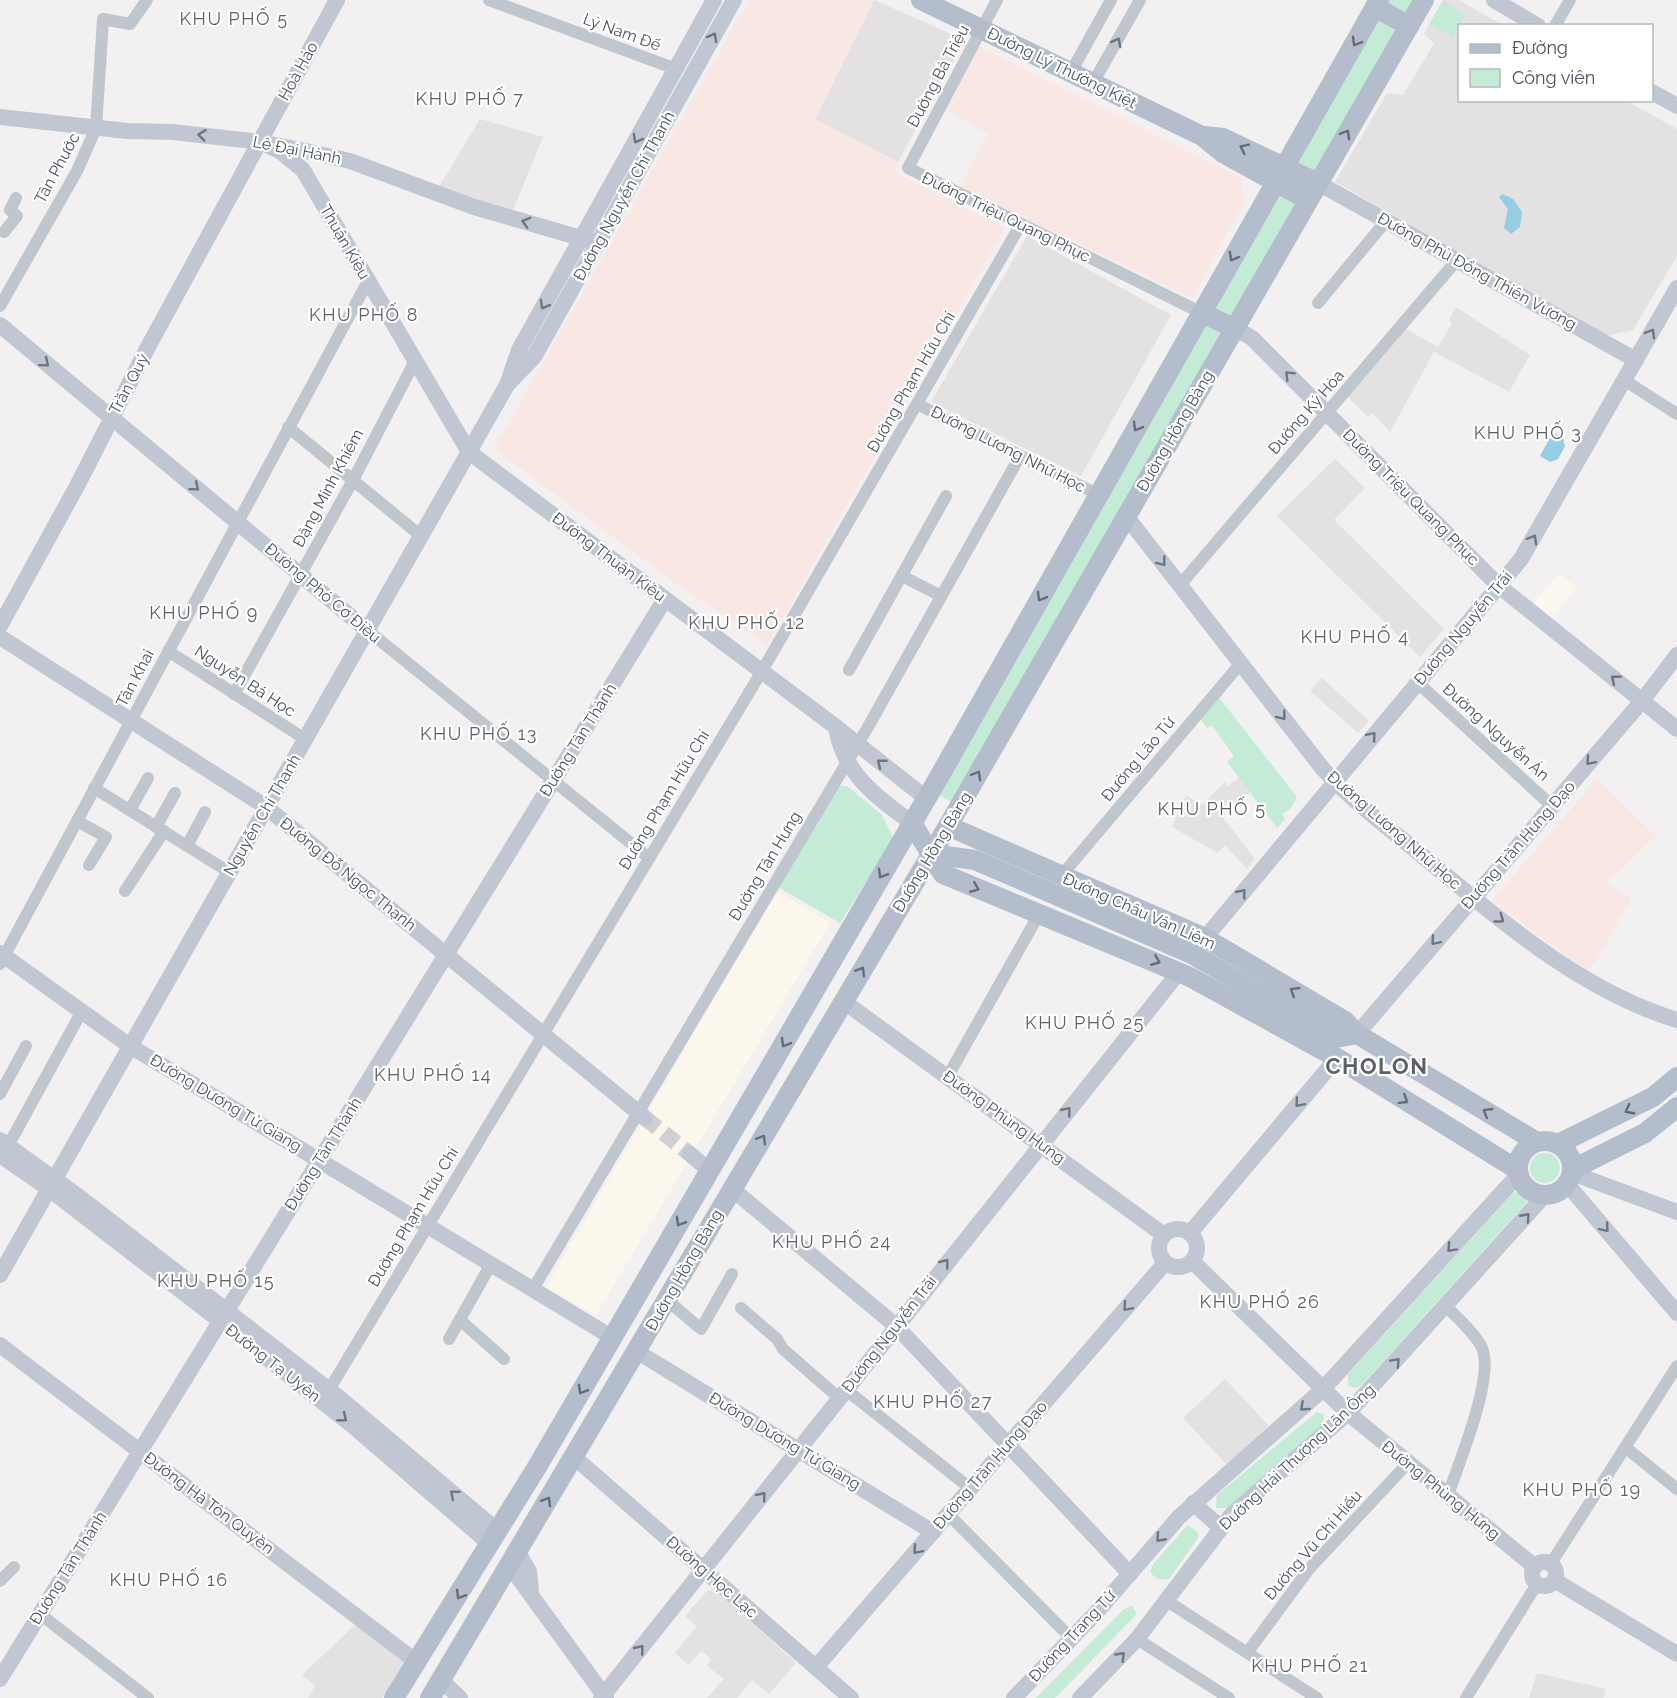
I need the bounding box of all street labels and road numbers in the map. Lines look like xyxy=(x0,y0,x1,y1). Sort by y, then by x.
street label: Lý Nam Đế xyxy=(581,9,663,55)
street label: Đường Bà Triệu xyxy=(903,22,973,130)
street label: Đường Lý Thường Kiệt xyxy=(984,24,1140,113)
street label: Hoà Hảo xyxy=(274,38,322,104)
street label: Đường Nguyễn Chí Thanh xyxy=(569,108,679,284)
street label: Tân Phước xyxy=(30,129,84,207)
street label: Lê Đại Hành xyxy=(251,132,343,168)
street label: Đường Triệu Quang Phục xyxy=(919,168,1093,266)
street label: Thuận Kiều xyxy=(316,201,374,283)
street label: Đường Phù Đổng Thiên Vương xyxy=(1374,208,1580,334)
street label: Đường Phạm Hữu Chí xyxy=(863,308,959,456)
street label: Trần Quý xyxy=(105,350,153,418)
street label: Đường Ký Hòa xyxy=(1264,366,1348,458)
street label: Đường Hồng Bàng xyxy=(1133,367,1217,495)
street label: Đường Lương Nhữ Học xyxy=(928,402,1089,496)
street label: Đường Triệu Quang Phục xyxy=(1339,425,1483,569)
street label: Đặng Minh Khiêm xyxy=(289,426,367,550)
street label: Đường Thuận Kiều xyxy=(549,508,669,606)
street label: Đường Phó Cơ Điều xyxy=(261,539,385,647)
street label: Đường Nguyễn Trãi xyxy=(1410,567,1516,689)
street label: Nguyễn Bá Học xyxy=(191,641,299,721)
street label: Tân Khai xyxy=(112,646,158,710)
street label: Đường Nguyễn Án xyxy=(1439,678,1554,785)
street label: Đường Tân Thành xyxy=(536,680,620,800)
street label: Đường Lão Tử xyxy=(1097,713,1179,805)
street label: Đường Phạm Hữu Chí xyxy=(615,726,713,873)
street label: Nguyễn Chí Thanh xyxy=(220,751,304,879)
street label: Đường Lương Nhữ Học xyxy=(1323,767,1465,893)
street label: Đường Trần Hưng Đạo xyxy=(1457,777,1579,913)
street label: Đường Hồng Bàng xyxy=(889,788,975,916)
street label: Đường Tân Hưng xyxy=(725,808,805,924)
street label: Đường Đỗ Ngọc Thạnh xyxy=(276,813,420,935)
street label: Đường Châu Văn Liêm xyxy=(1060,869,1218,953)
street label: Đường Dương Tử Giang xyxy=(147,1050,305,1156)
street label: Đường Phùng Hưng xyxy=(939,1066,1069,1168)
street label: Đường Tân Thành xyxy=(281,1094,365,1214)
street label: Đường Phạm Hữu Chí xyxy=(364,1143,462,1290)
street label: Đường Hồng Bàng xyxy=(642,1206,726,1334)
street label: Đường Nguyễn Trãi xyxy=(838,1272,940,1396)
street label: Đường Tạ Uyên xyxy=(222,1320,324,1406)
street label: Đường Hải Thượng Lãn Ông xyxy=(1215,1379,1379,1534)
street label: Đường Dương Tử Giang xyxy=(706,1388,864,1494)
street label: Đường Trần Hưng Đạo xyxy=(929,1397,1051,1533)
street label: Đường Phùng Hưng xyxy=(1378,1437,1504,1543)
street label: Đường Hà Tôn Quyền xyxy=(140,1448,278,1558)
street label: Đường Vũ Chí Hiếu xyxy=(1260,1486,1366,1604)
street label: Đường Tân Thành xyxy=(26,1508,110,1628)
street label: Đường Học Lạc xyxy=(662,1532,762,1622)
street label: Đường Trang Tử xyxy=(1025,1586,1120,1686)

